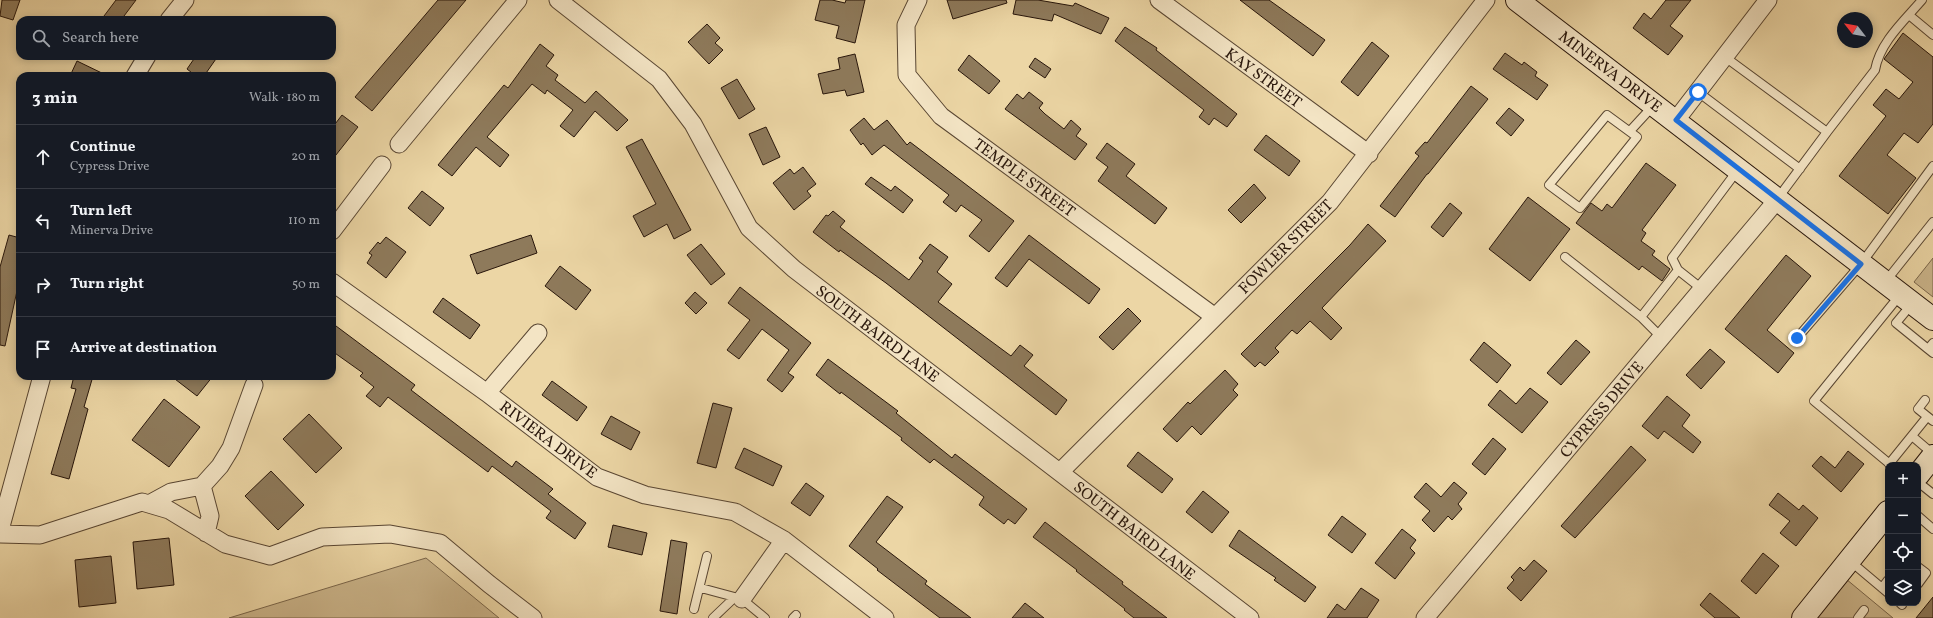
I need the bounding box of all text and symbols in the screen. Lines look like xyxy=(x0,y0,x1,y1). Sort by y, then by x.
north arrow xyxy=(1837,12,1873,48)
search box xyxy=(16,16,336,60)
street label: MINERVA DRIVE xyxy=(1554,26,1666,119)
icon: search xyxy=(30,27,52,49)
text: Search here xyxy=(62,28,139,49)
street label: KAY STREET xyxy=(1220,43,1306,114)
route start xyxy=(1689,83,1707,101)
text: 3 min xyxy=(32,87,78,110)
text: Walk · 180 m xyxy=(249,89,320,107)
street label: TEMPLE STREET xyxy=(968,134,1079,223)
text: Continue xyxy=(70,137,135,158)
icon: ahead xyxy=(32,146,54,168)
text: 20 m xyxy=(291,148,320,166)
text: Cypress Drive xyxy=(70,158,150,176)
street label: FOWLER STREET xyxy=(1234,195,1339,300)
text: Turn left xyxy=(70,201,132,222)
icon: left xyxy=(32,210,54,232)
text: 110 m xyxy=(288,212,320,230)
text: Minerva Drive xyxy=(70,222,153,240)
icon: right xyxy=(32,274,54,296)
text: Turn right xyxy=(70,274,144,295)
text: 50 m xyxy=(292,276,320,294)
street label: SOUTH BAIRD LANE xyxy=(810,281,943,388)
route end xyxy=(1788,329,1806,347)
icon: arrive xyxy=(32,338,54,360)
text: Arrive at destination xyxy=(70,338,217,359)
street label: CYPRESS DRIVE xyxy=(1556,357,1649,463)
street label: RIVIERA DRIVE xyxy=(494,397,601,485)
map controls xyxy=(1885,462,1921,606)
button: + xyxy=(1885,462,1921,498)
street label: SOUTH BAIRD LANE xyxy=(1068,477,1199,586)
button: − xyxy=(1885,498,1921,534)
button: locate xyxy=(1885,534,1921,570)
button: layers xyxy=(1885,570,1921,606)

